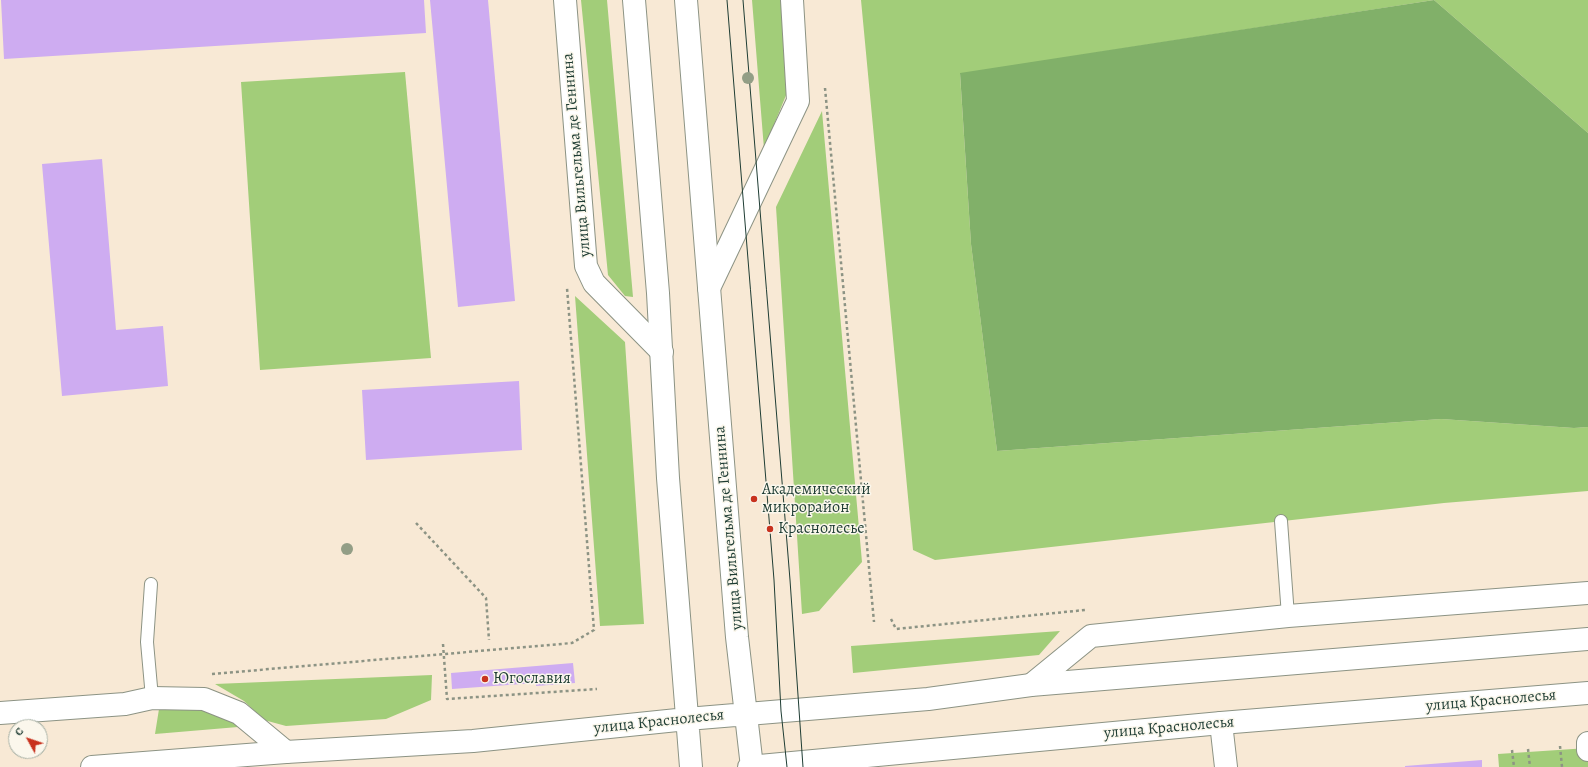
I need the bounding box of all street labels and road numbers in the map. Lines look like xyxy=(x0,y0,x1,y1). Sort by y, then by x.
street label: улица Вильгельма де Геннина xyxy=(559,52,595,258)
street label: улица Вильгельма де Геннина xyxy=(711,425,747,631)
street label: улица Краснолесья xyxy=(1425,686,1557,716)
street label: улица Краснолесья xyxy=(593,706,725,738)
street label: улица Краснолесья xyxy=(1103,713,1235,743)

